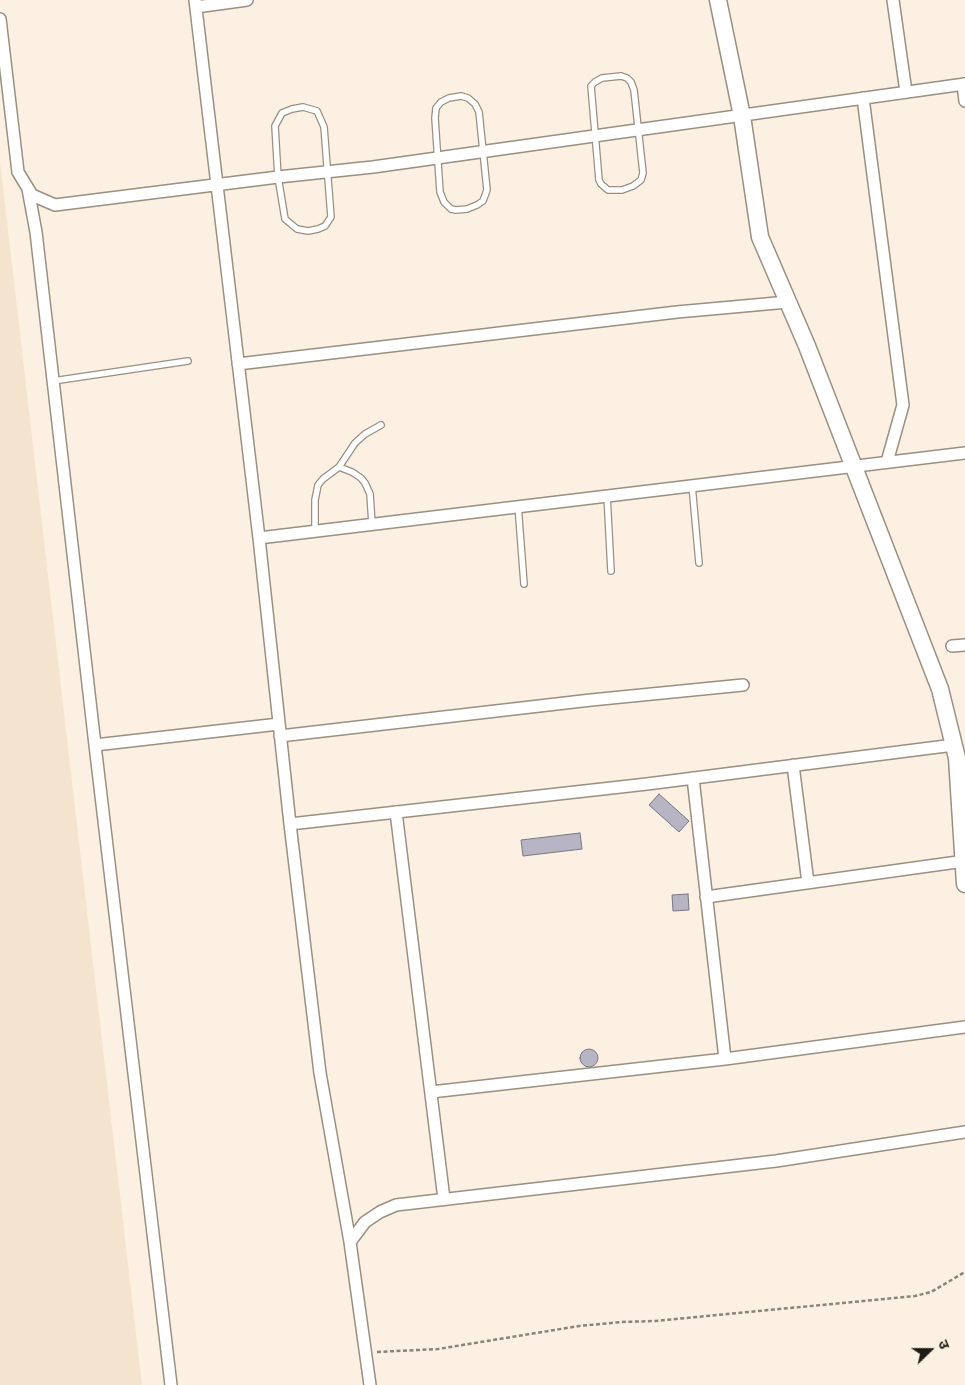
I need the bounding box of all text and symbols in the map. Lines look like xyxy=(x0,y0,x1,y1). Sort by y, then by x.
north arrow xyxy=(905,1325,955,1375)
text: उ xyxy=(934,1337,954,1352)

